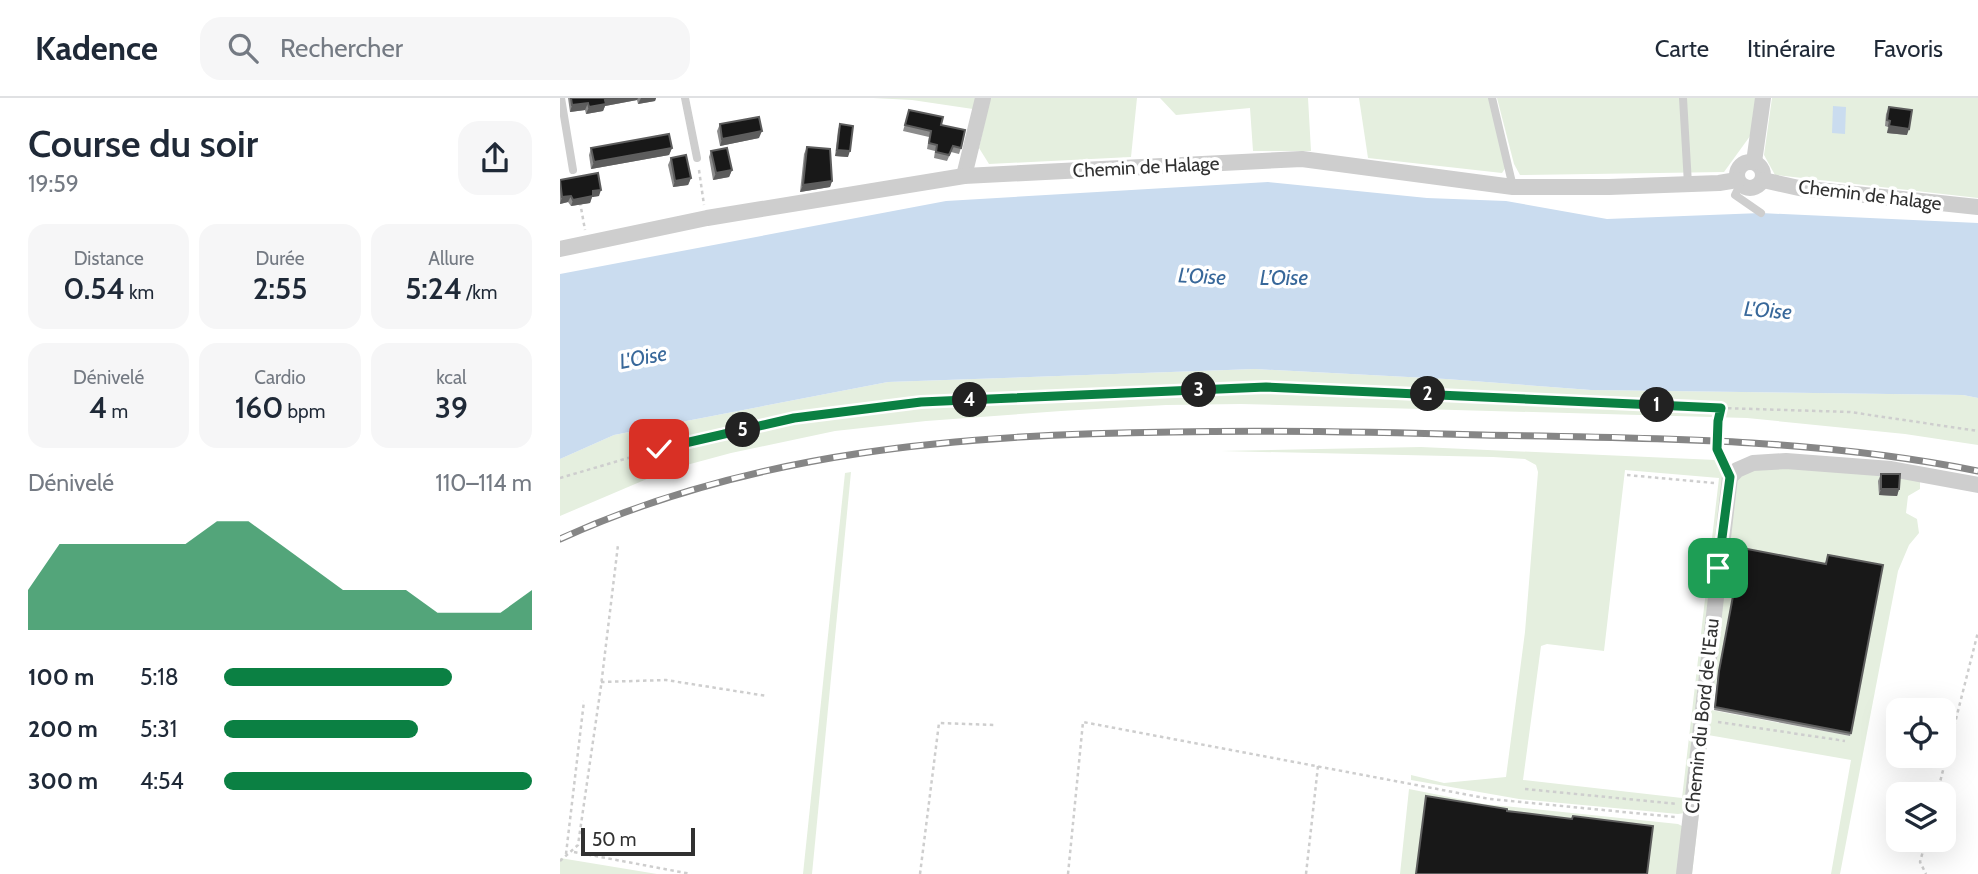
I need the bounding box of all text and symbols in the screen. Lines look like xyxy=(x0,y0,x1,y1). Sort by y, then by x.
search box xyxy=(200,17,690,80)
text: Kadence xyxy=(35,28,158,68)
icon: search xyxy=(224,29,262,67)
text: Rechercher xyxy=(280,32,403,64)
text: Carte xyxy=(1655,34,1709,63)
text: Itinéraire xyxy=(1747,34,1835,63)
text: Favoris xyxy=(1873,34,1943,63)
text: Course du soir xyxy=(28,120,258,167)
button: share xyxy=(458,121,532,195)
street label: Chemin de Halage xyxy=(1072,152,1220,182)
text: 19:59 xyxy=(28,170,79,198)
street label: Chemin de halage xyxy=(1797,175,1943,215)
text: Distance xyxy=(74,247,144,270)
text: Durée xyxy=(256,247,304,270)
text: Allure xyxy=(428,247,474,270)
water label: L'Oise xyxy=(1177,262,1227,290)
water label: L’Oise xyxy=(1260,265,1309,290)
text: 0.54 xyxy=(63,270,125,307)
text: 2:55 xyxy=(253,270,307,307)
text: 5:24 xyxy=(405,270,462,307)
text: km xyxy=(125,281,154,304)
text: /km xyxy=(462,281,497,304)
water label: L'Oise xyxy=(1743,296,1793,324)
water label: L'Oise xyxy=(617,340,669,374)
text: Dénivelé xyxy=(73,366,144,389)
text: Cardio xyxy=(254,366,306,389)
text: kcal xyxy=(436,366,466,389)
pin: 3 xyxy=(1182,372,1216,408)
pin: 2 xyxy=(1410,376,1446,412)
text: 3 xyxy=(1193,378,1204,401)
pin: 4 xyxy=(952,382,988,418)
text: 2 xyxy=(1422,382,1433,405)
text: 4 xyxy=(964,388,975,411)
pin: 1 xyxy=(1640,388,1674,422)
text: 4 xyxy=(89,389,107,426)
text: 160 xyxy=(235,389,283,426)
text: 39 xyxy=(435,389,468,426)
text: 1 xyxy=(1653,393,1660,416)
text: m xyxy=(107,400,128,423)
text: bpm xyxy=(283,400,325,423)
pin: 5 xyxy=(726,412,760,448)
text: 5 xyxy=(737,418,748,441)
pin xyxy=(629,419,689,479)
icon: check xyxy=(640,430,678,468)
text: Dénivelé xyxy=(28,469,114,497)
text: 110–114 m xyxy=(435,469,532,497)
pin xyxy=(1688,538,1748,598)
icon: arrive xyxy=(1699,549,1737,587)
street label: Chemin du Bord de l'Eau xyxy=(1680,617,1724,815)
text: 100 m xyxy=(28,663,94,691)
text: 5:18 xyxy=(140,663,179,691)
map controls xyxy=(1886,698,1956,852)
button: locate xyxy=(1886,698,1956,768)
text: 200 m xyxy=(28,715,98,743)
text: 5:31 xyxy=(140,715,177,743)
text: 300 m xyxy=(28,767,98,795)
text: 4:54 xyxy=(140,767,184,795)
button: layers xyxy=(1886,782,1956,852)
scale bar xyxy=(581,825,695,857)
text: 50 m xyxy=(592,828,636,851)

